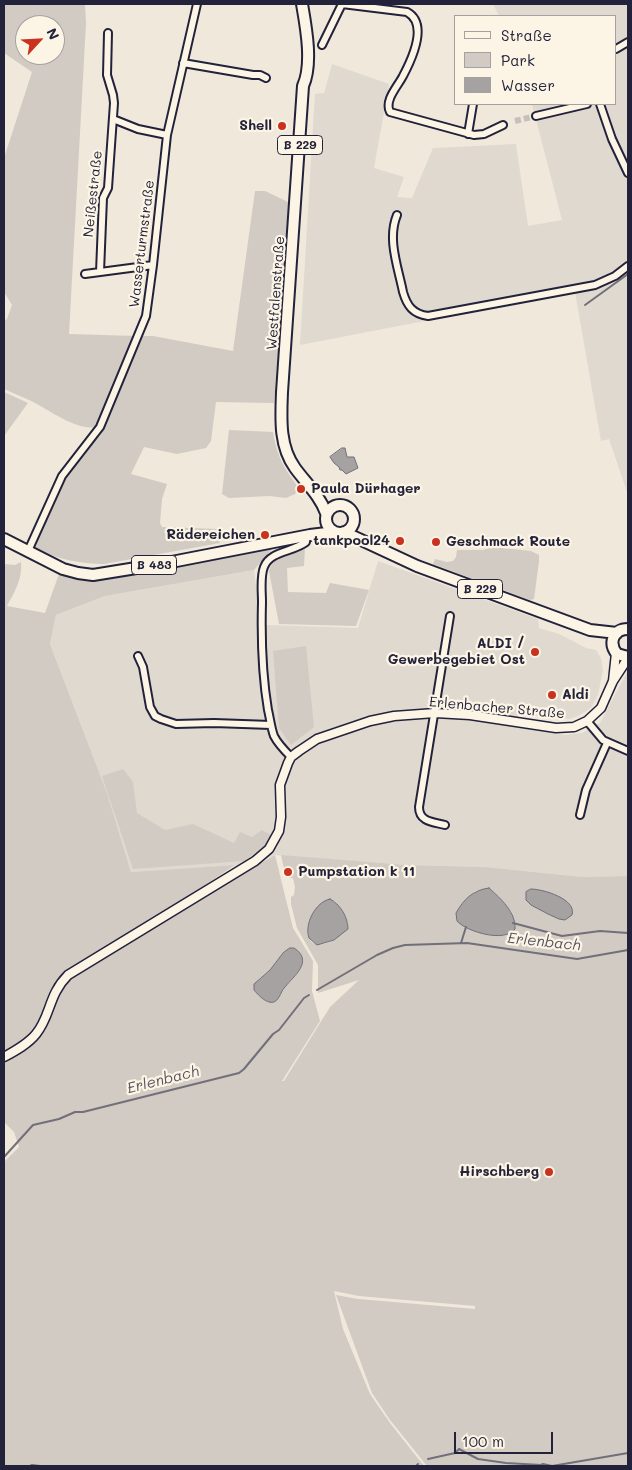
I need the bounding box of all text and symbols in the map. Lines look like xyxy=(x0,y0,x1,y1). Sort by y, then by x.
north arrow xyxy=(15,15,65,65)
legend xyxy=(454,15,617,105)
text: N xyxy=(42,25,64,43)
text: Straße xyxy=(501,25,552,45)
text: Park xyxy=(501,50,535,70)
text: Wasser xyxy=(501,75,555,95)
place label: Shell xyxy=(239,118,272,134)
marker: Shell xyxy=(276,120,288,132)
road number: B 229 xyxy=(278,136,322,154)
street label: Neißestraße xyxy=(80,150,106,238)
street label: Wasserturmstraße xyxy=(126,179,158,309)
street label: Westfalenstraße xyxy=(264,235,288,351)
place label: Paula Dürhager xyxy=(311,481,421,497)
marker: Paula Dürhager xyxy=(295,483,307,495)
place label: Rädereichen xyxy=(166,527,255,543)
marker: Rädereichen xyxy=(259,529,271,541)
place label: tankpool24 xyxy=(313,533,390,549)
place label: Geschmack Route xyxy=(446,534,570,550)
marker: tankpool24 xyxy=(394,535,406,547)
marker: Geschmack Route xyxy=(430,536,442,548)
road number: B 483 xyxy=(132,556,176,574)
road number: B 229 xyxy=(458,580,502,598)
place label: ALDI / Gewerbegebiet Ost xyxy=(388,636,525,669)
marker: ALDI / Gewerbegebiet Ost xyxy=(529,646,541,658)
place label: Aldi xyxy=(562,687,589,703)
marker: Aldi xyxy=(546,689,558,701)
street label: Erlenbacher Straße xyxy=(428,694,566,722)
place label: Pumpstation k 11 xyxy=(298,864,415,880)
marker: Pumpstation k 11 xyxy=(282,866,294,878)
water label: Erlenbach xyxy=(506,929,582,955)
water label: Erlenbach xyxy=(125,1062,201,1098)
place label: Hirschberg xyxy=(459,1164,539,1180)
marker: Hirschberg xyxy=(543,1166,555,1178)
scale bar xyxy=(457,1422,556,1454)
text: 100 m xyxy=(462,1431,504,1451)

